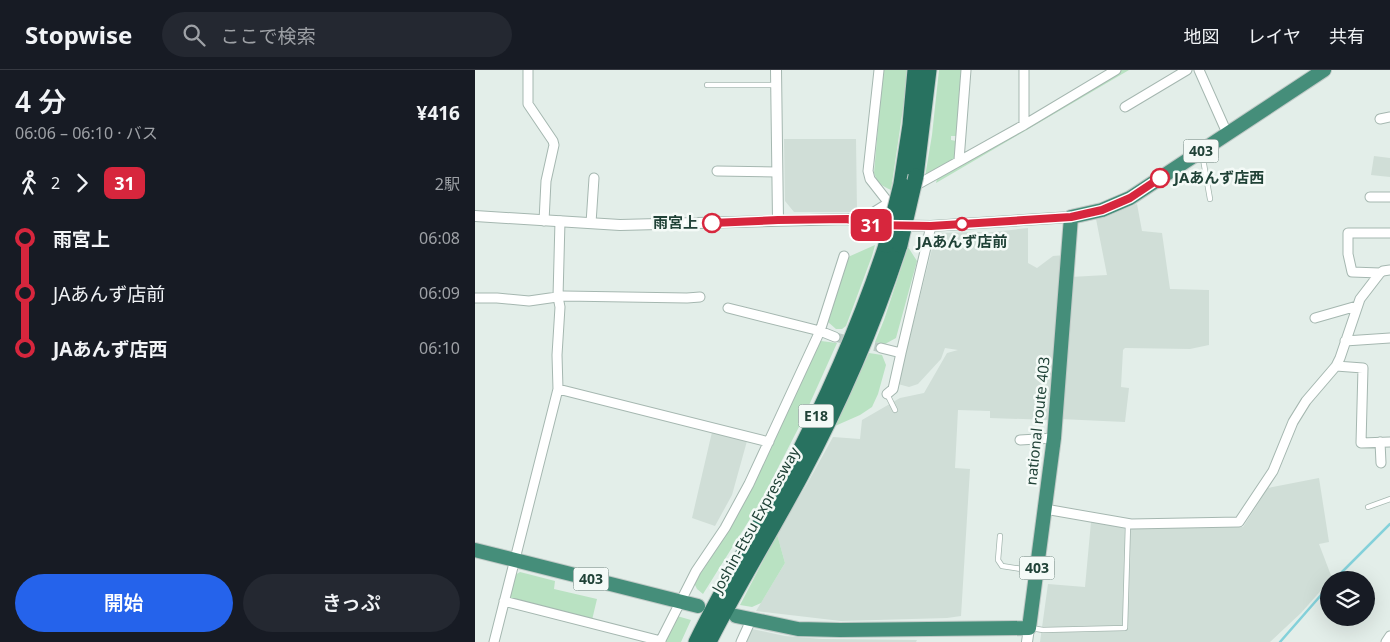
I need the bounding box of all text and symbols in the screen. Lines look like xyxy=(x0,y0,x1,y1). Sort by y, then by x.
search box xyxy=(162,12,512,57)
text: Stopwise xyxy=(25,18,132,51)
icon: search xyxy=(180,21,208,49)
text: ここで検索 xyxy=(220,23,315,49)
text: 地図 xyxy=(1184,24,1220,48)
text: レイヤ xyxy=(1248,24,1301,48)
text: 共有 xyxy=(1329,24,1365,48)
text: 4 分 xyxy=(15,82,66,120)
text: ¥416 xyxy=(417,100,460,126)
text: 06:06 – 06:10 · バス xyxy=(15,122,158,144)
road number: 403 xyxy=(1183,140,1219,162)
place label: JAあんず店西 xyxy=(1172,167,1264,187)
marker: JAあんず店西 xyxy=(1150,168,1170,188)
icon: walk xyxy=(15,169,43,197)
icon: forward xyxy=(68,169,96,197)
text: 31 xyxy=(114,171,135,195)
text: 2 xyxy=(51,172,60,194)
text: 2駅 xyxy=(435,173,460,195)
line badge: 31 xyxy=(849,209,893,241)
place label: 雨宮上 xyxy=(653,212,698,232)
marker: 雨宮上 xyxy=(702,213,722,233)
text: 31 xyxy=(861,213,881,237)
marker: JAあんず店前 xyxy=(955,217,969,231)
text: 雨宮上 xyxy=(53,226,110,252)
text: 06:08 xyxy=(419,227,460,249)
place label: JAあんず店前 xyxy=(915,231,1007,251)
text: JAあんず店前 xyxy=(53,281,165,307)
text: 06:09 xyxy=(419,282,460,304)
text: JAあんず店西 xyxy=(53,336,167,362)
text: 06:10 xyxy=(419,337,460,359)
street label: national route 403 xyxy=(1020,356,1054,486)
road number: E18 xyxy=(799,404,833,428)
street label: Joshin-Etsu Expressway xyxy=(706,443,804,598)
road number: 403 xyxy=(1019,556,1055,579)
road number: 403 xyxy=(573,568,609,590)
map controls xyxy=(1320,571,1375,626)
button: layers xyxy=(1320,571,1375,626)
button: 開始 xyxy=(15,574,233,632)
button: きっぷ xyxy=(243,574,460,632)

